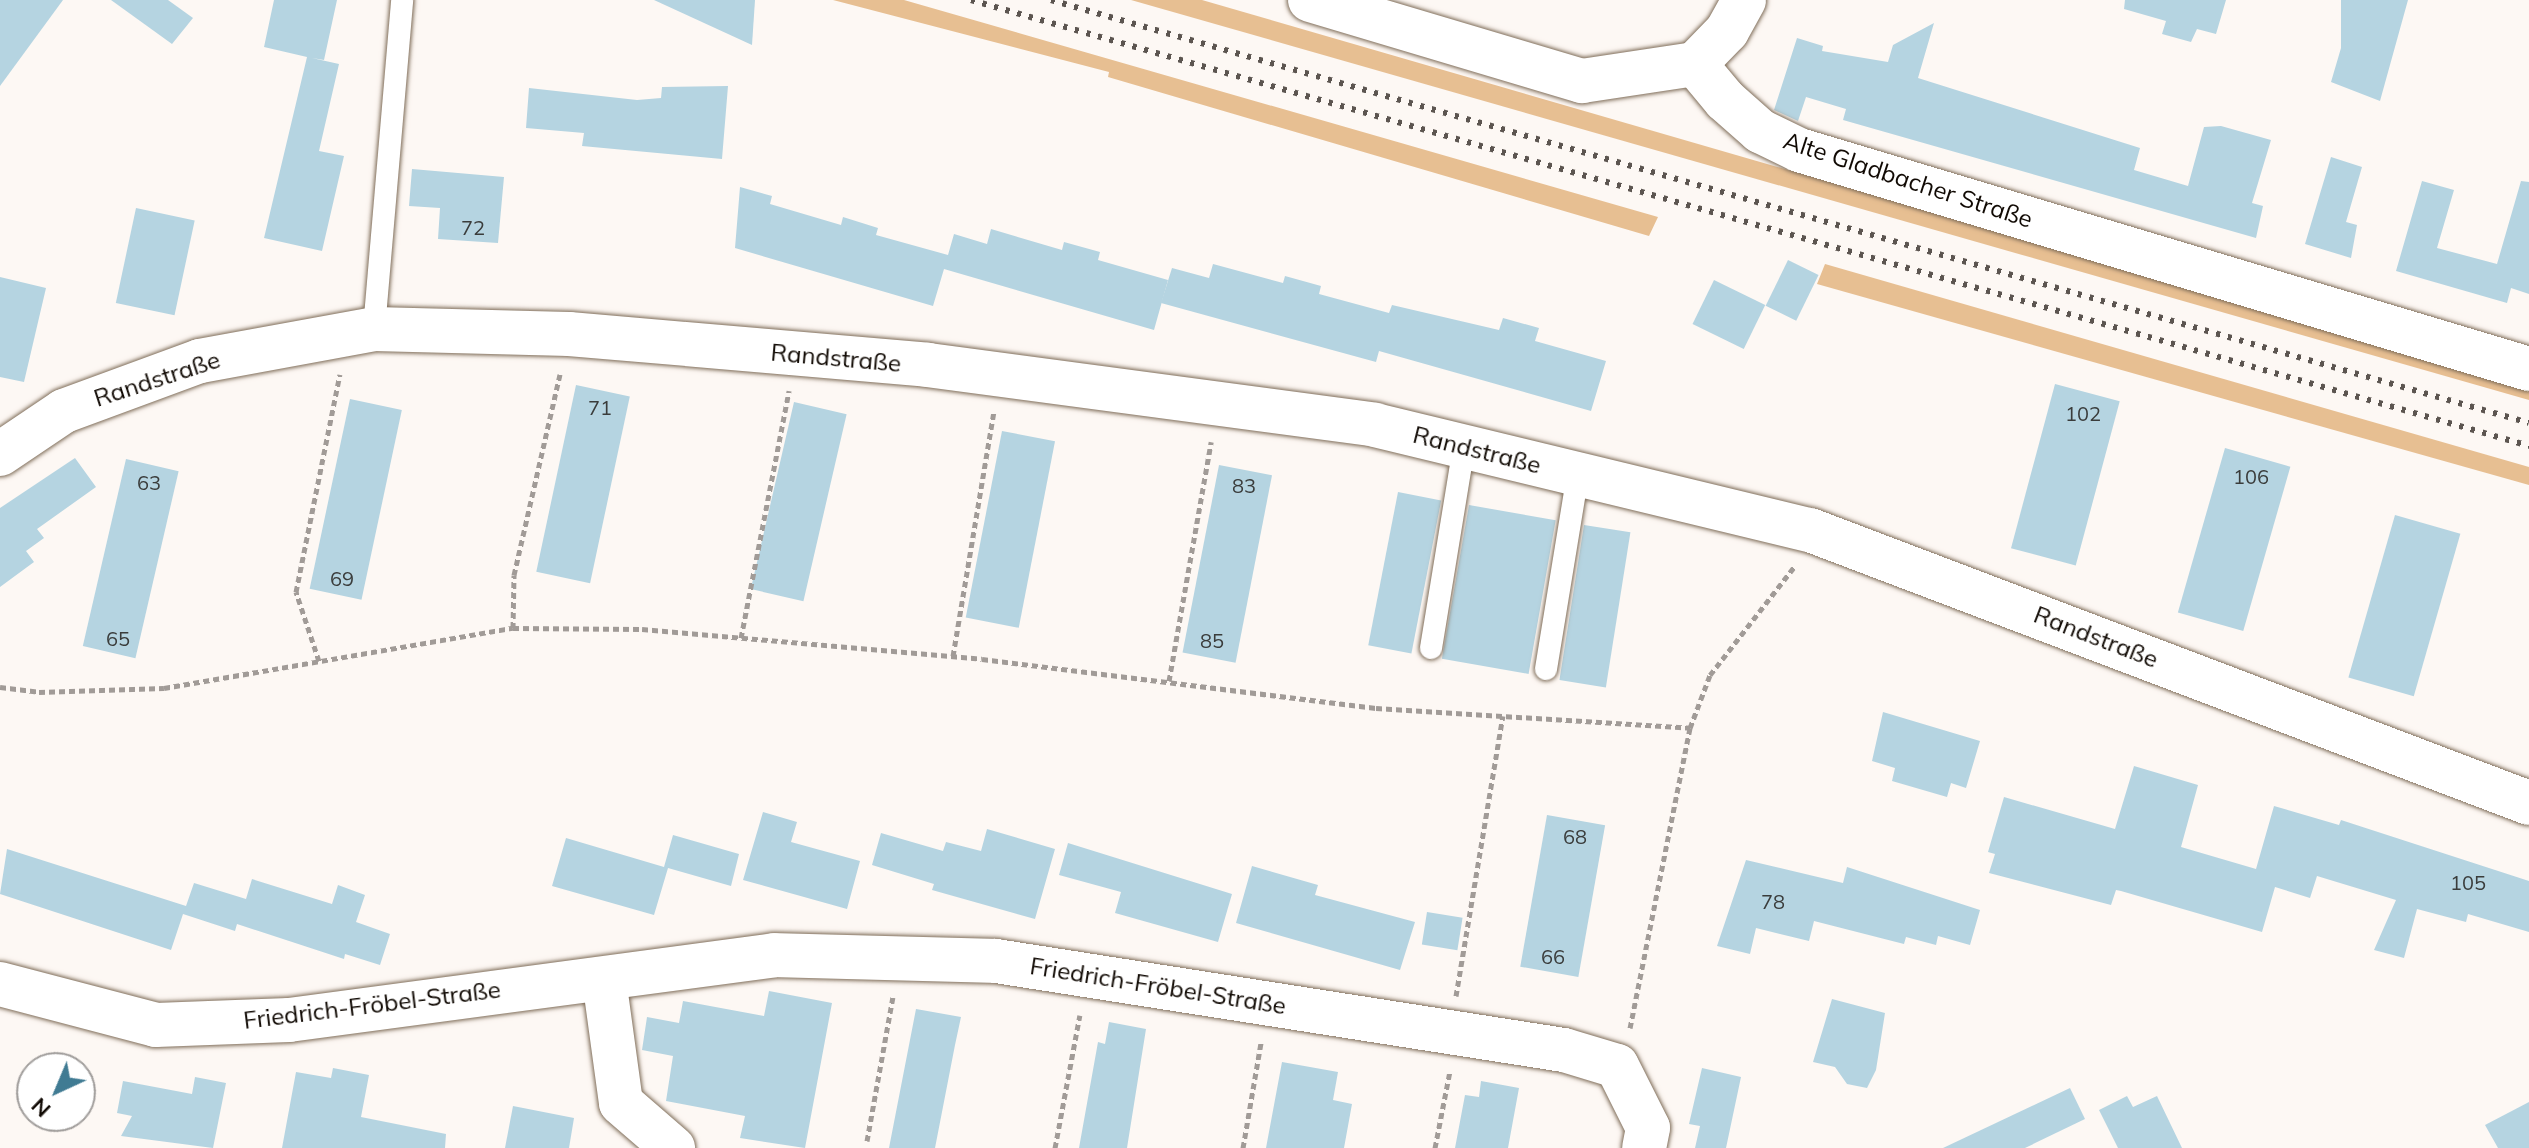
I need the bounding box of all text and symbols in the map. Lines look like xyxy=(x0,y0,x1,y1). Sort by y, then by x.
street label: Alte Gladbacher Straße xyxy=(1780,126,2036,234)
house number: 72 xyxy=(461,215,485,239)
street label: Randstraße xyxy=(770,338,902,378)
street label: Randstraße xyxy=(90,345,224,413)
house number: 71 xyxy=(588,395,612,419)
house number: 102 xyxy=(2065,401,2101,425)
street label: Randstraße xyxy=(1410,420,1544,480)
house number: 106 xyxy=(2233,464,2269,488)
house number: 63 xyxy=(137,470,161,494)
house number: 83 xyxy=(1232,473,1256,497)
house number: 69 xyxy=(330,566,354,590)
street label: Randstraße xyxy=(2030,600,2162,674)
house number: 65 xyxy=(106,626,130,650)
house number: 85 xyxy=(1200,628,1224,652)
house number: 68 xyxy=(1563,824,1587,848)
house number: 105 xyxy=(2450,870,2486,894)
house number: 78 xyxy=(1761,889,1785,913)
house number: 66 xyxy=(1541,944,1565,968)
street label: Friedrich-Fröbel-Straße xyxy=(1028,952,1288,1020)
street label: Friedrich-Fröbel-Straße xyxy=(242,975,502,1035)
north arrow xyxy=(16,1052,96,1132)
text: N xyxy=(25,1092,56,1124)

